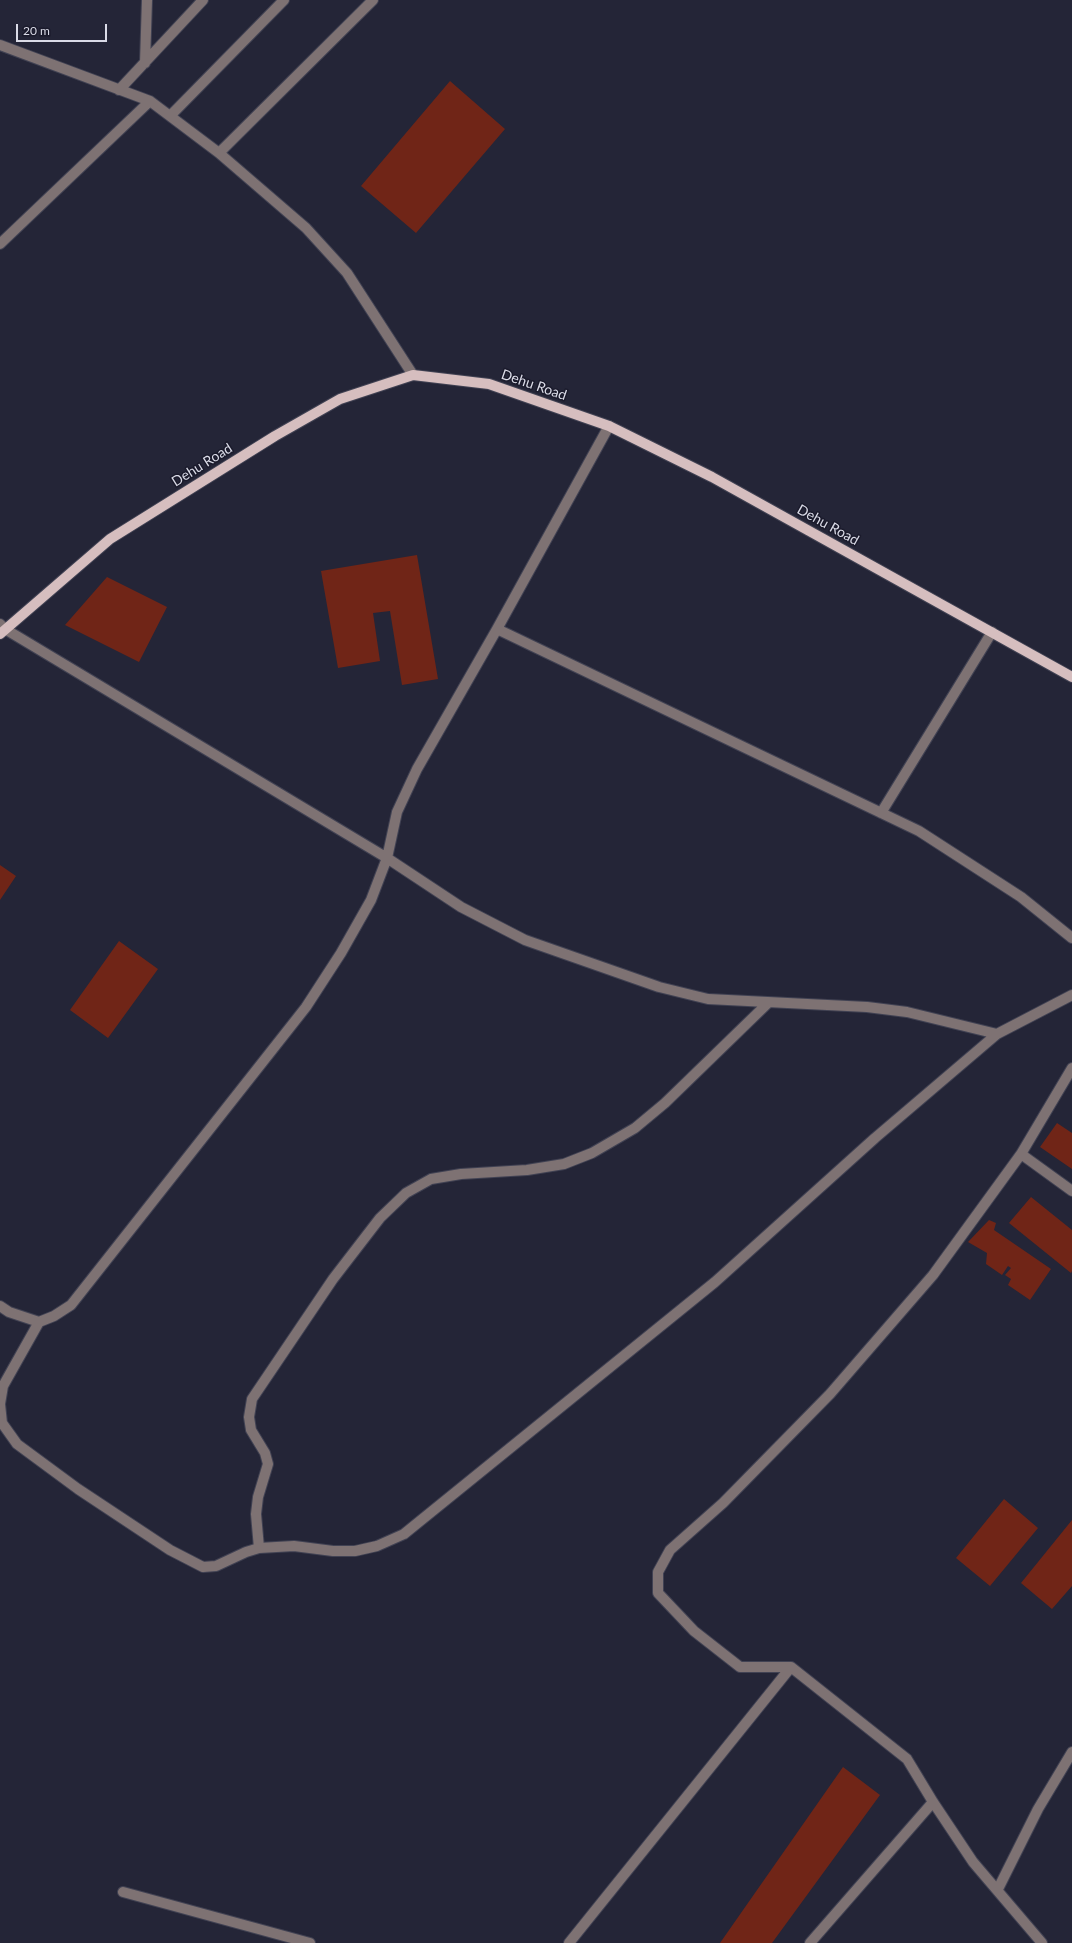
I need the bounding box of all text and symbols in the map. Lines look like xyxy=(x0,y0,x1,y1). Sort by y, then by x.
scale bar xyxy=(18,16,109,42)
text: 20 m xyxy=(23,23,50,38)
street label: Dehu Road xyxy=(499,366,569,404)
street label: Dehu Road xyxy=(169,440,235,490)
street label: Dehu Road xyxy=(794,501,862,549)

